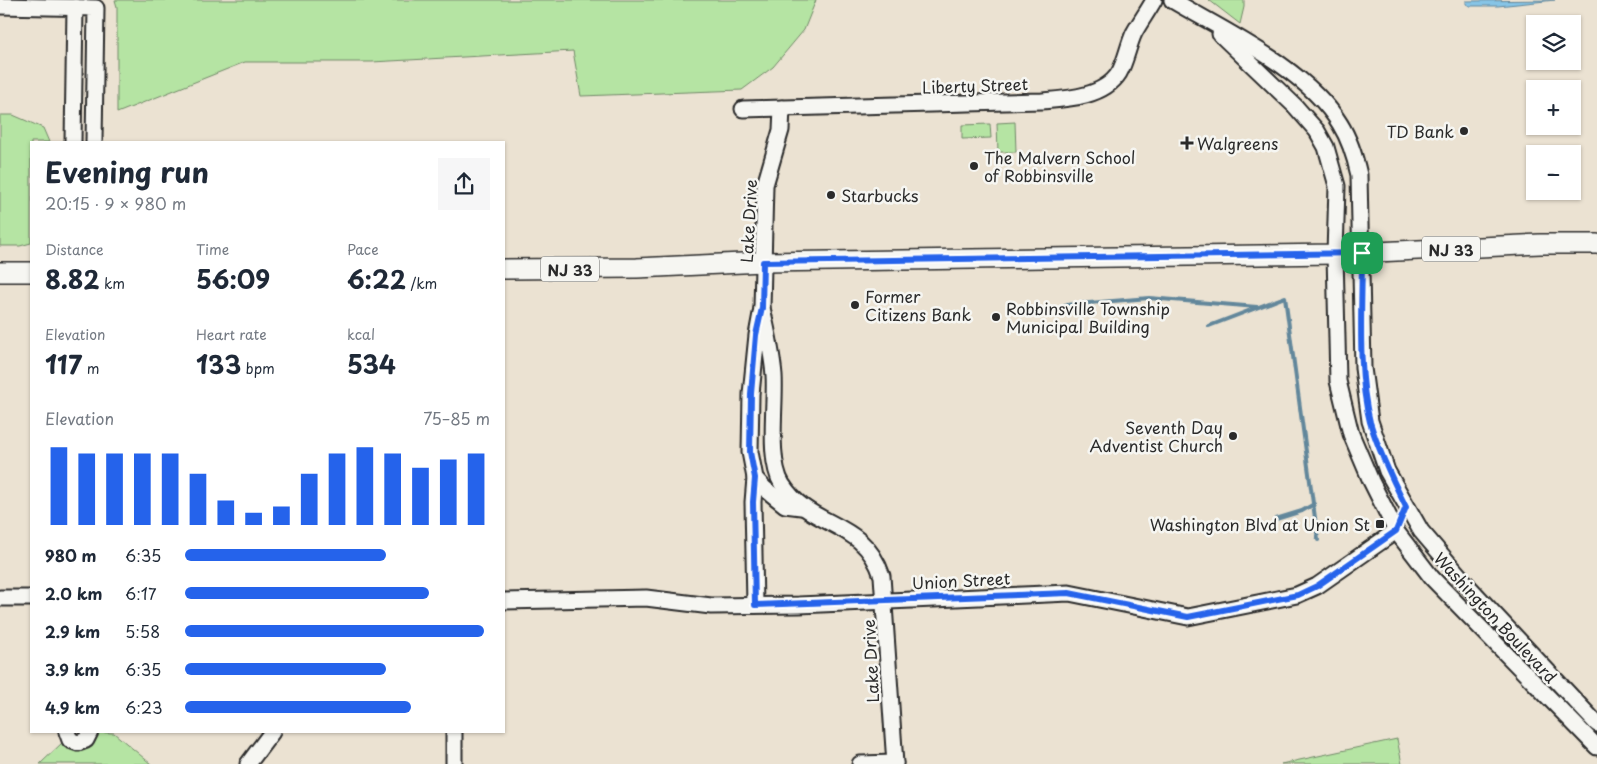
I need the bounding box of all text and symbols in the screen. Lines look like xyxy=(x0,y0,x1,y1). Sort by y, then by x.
map controls xyxy=(1526,15,1581,200)
button: layers xyxy=(1526,15,1581,70)
street label: Liberty Street xyxy=(922,71,1029,99)
button: + xyxy=(1526,80,1581,135)
place label: TD Bank xyxy=(1387,119,1454,143)
marker: TD Bank xyxy=(1458,125,1470,137)
place label: Walgreens xyxy=(1197,131,1278,155)
marker: Walgreens xyxy=(1181,137,1193,149)
place label: The Malvern School of Robbinsville xyxy=(984,145,1135,187)
button: − xyxy=(1526,145,1581,200)
text: Evening run xyxy=(45,150,209,193)
button: share xyxy=(438,158,490,210)
marker: The Malvern School of Robbinsville xyxy=(968,160,980,172)
street label: Lake Drive xyxy=(734,179,762,263)
place label: Starbucks xyxy=(841,183,919,207)
marker: Starbucks xyxy=(825,189,837,201)
text: 20:15 · 9 × 980 m xyxy=(45,191,186,215)
pin xyxy=(1341,232,1383,274)
road number: NJ 33 xyxy=(1422,236,1480,262)
text: Distance xyxy=(45,239,104,260)
text: Time xyxy=(196,239,229,260)
text: Pace xyxy=(347,239,379,260)
icon: arrive xyxy=(1348,239,1376,267)
road number: NJ 33 xyxy=(541,256,599,282)
text: 8.82 xyxy=(45,260,99,298)
text: 56:09 xyxy=(196,260,270,298)
text: 6:22 xyxy=(347,260,406,298)
text: km xyxy=(99,273,125,294)
text: /km xyxy=(406,273,437,294)
place label: Former Citizens Bank xyxy=(865,284,971,326)
place label: Robbinsville Township Municipal Building xyxy=(1006,296,1170,338)
marker: Former Citizens Bank xyxy=(849,299,861,311)
marker: Robbinsville Township Municipal Building xyxy=(990,311,1002,323)
text: Elevation xyxy=(45,324,105,345)
text: Heart rate xyxy=(196,324,267,345)
text: kcal xyxy=(347,324,375,345)
text: 117 xyxy=(45,345,82,383)
text: 133 xyxy=(196,345,241,383)
text: 534 xyxy=(347,345,396,383)
text: m xyxy=(82,358,99,379)
text: bpm xyxy=(241,358,275,379)
text: Elevation xyxy=(45,406,114,430)
text: 75–85 m xyxy=(423,406,490,430)
place label: Seventh Day Adventist Church xyxy=(1089,415,1223,457)
marker: Seventh Day Adventist Church xyxy=(1227,430,1239,442)
place label: Washington Blvd at Union St xyxy=(1150,512,1370,536)
marker: Washington Blvd at Union St xyxy=(1374,518,1386,530)
text: 980 m xyxy=(45,543,97,567)
text: 6:35 xyxy=(125,543,161,567)
street label: Washington Boulevard xyxy=(1429,546,1563,688)
street label: Union Street xyxy=(911,565,1011,595)
text: 2.0 km xyxy=(45,581,102,605)
text: 6:17 xyxy=(125,581,157,605)
text: 2.9 km xyxy=(45,619,100,643)
text: 5:58 xyxy=(125,619,160,643)
street label: Lake Drive xyxy=(856,619,884,703)
text: 3.9 km xyxy=(45,657,100,681)
text: 6:35 xyxy=(125,657,161,681)
text: 4.9 km xyxy=(45,695,100,719)
text: 6:23 xyxy=(125,695,162,719)

